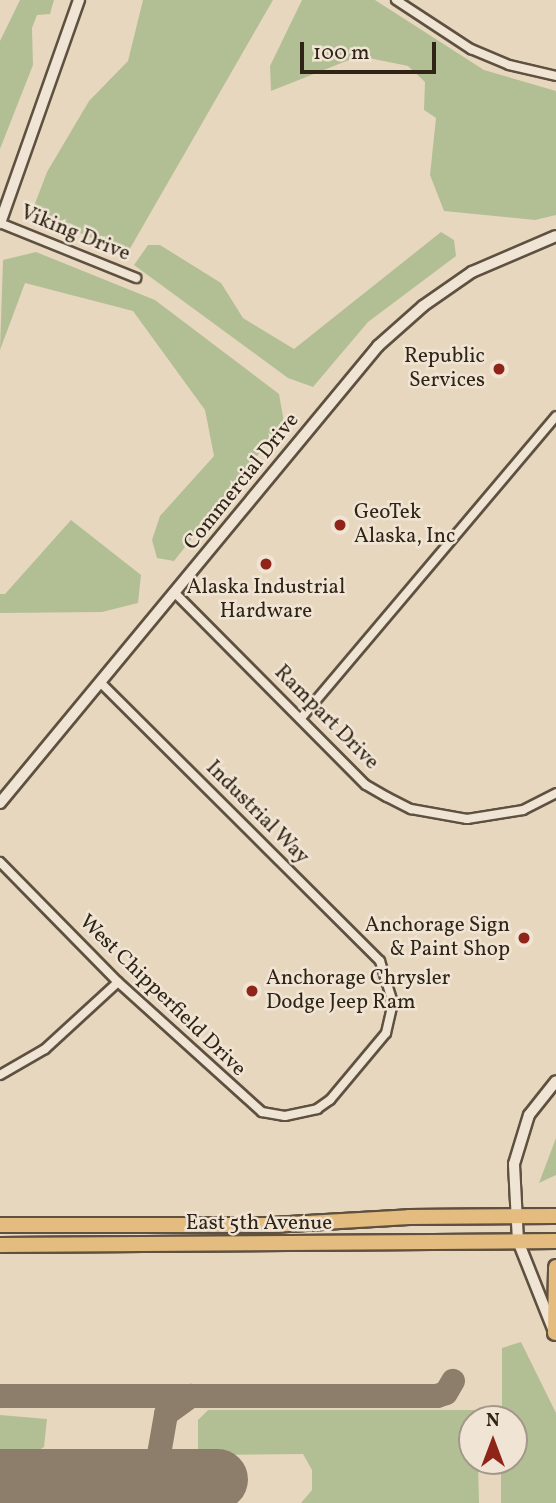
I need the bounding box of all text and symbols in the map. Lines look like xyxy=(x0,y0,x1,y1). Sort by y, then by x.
scale bar xyxy=(304,28,440,72)
text: 100 m xyxy=(313,39,370,68)
street label: Viking Drive xyxy=(16,201,134,267)
place label: Republic Services xyxy=(404,344,485,394)
marker: Republic Services xyxy=(491,361,507,377)
street label: Commercial Drive xyxy=(179,409,305,555)
place label: GeoTek Alaska, Inc xyxy=(354,500,455,550)
marker: GeoTek Alaska, Inc xyxy=(332,517,348,533)
marker: Alaska Industrial Hardware xyxy=(258,556,274,572)
place label: Alaska Industrial Hardware xyxy=(187,575,345,625)
street label: Rampart Drive xyxy=(268,660,384,776)
street label: Industrial Way xyxy=(200,756,314,870)
street label: West Chipperfield Drive xyxy=(73,910,251,1082)
place label: Anchorage Sign & Paint Shop xyxy=(365,913,510,963)
marker: Anchorage Sign & Paint Shop xyxy=(516,930,532,946)
place label: Anchorage Chrysler Dodge Jeep Ram xyxy=(266,966,450,1016)
marker: Anchorage Chrysler Dodge Jeep Ram xyxy=(244,983,260,999)
street label: East 5th Avenue xyxy=(186,1211,332,1237)
north arrow xyxy=(458,1405,528,1475)
text: N xyxy=(486,1408,500,1434)

